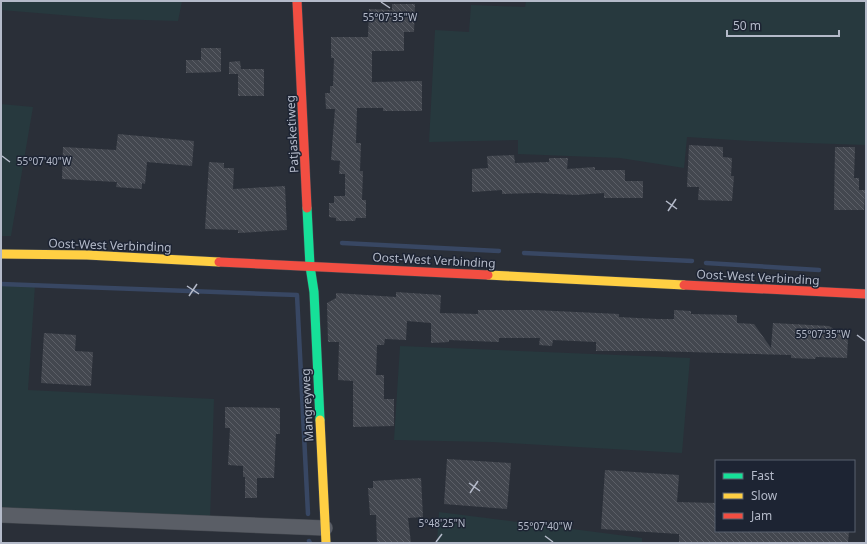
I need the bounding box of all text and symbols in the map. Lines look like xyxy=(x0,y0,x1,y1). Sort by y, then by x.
text: 55°07'35"W xyxy=(363,10,418,24)
scale bar xyxy=(727,12,839,38)
text: 50 m xyxy=(733,17,761,34)
street label: Patjasketiweg xyxy=(281,95,303,173)
text: 55°07'40"W xyxy=(17,154,72,168)
street label: Oost-West Verbinding xyxy=(48,234,172,256)
street label: Oost-West Verbinding xyxy=(372,248,496,272)
street label: Oost-West Verbinding xyxy=(696,265,820,289)
text: 55°07'35"W xyxy=(796,327,851,341)
street label: Mangreyweg xyxy=(297,368,317,442)
legend xyxy=(715,460,855,532)
text: Fast xyxy=(751,467,775,484)
text: Slow xyxy=(751,487,778,504)
text: Jam xyxy=(750,507,772,524)
text: 5°48'25"N xyxy=(419,516,465,530)
text: 55°07'40"W xyxy=(518,519,573,533)

